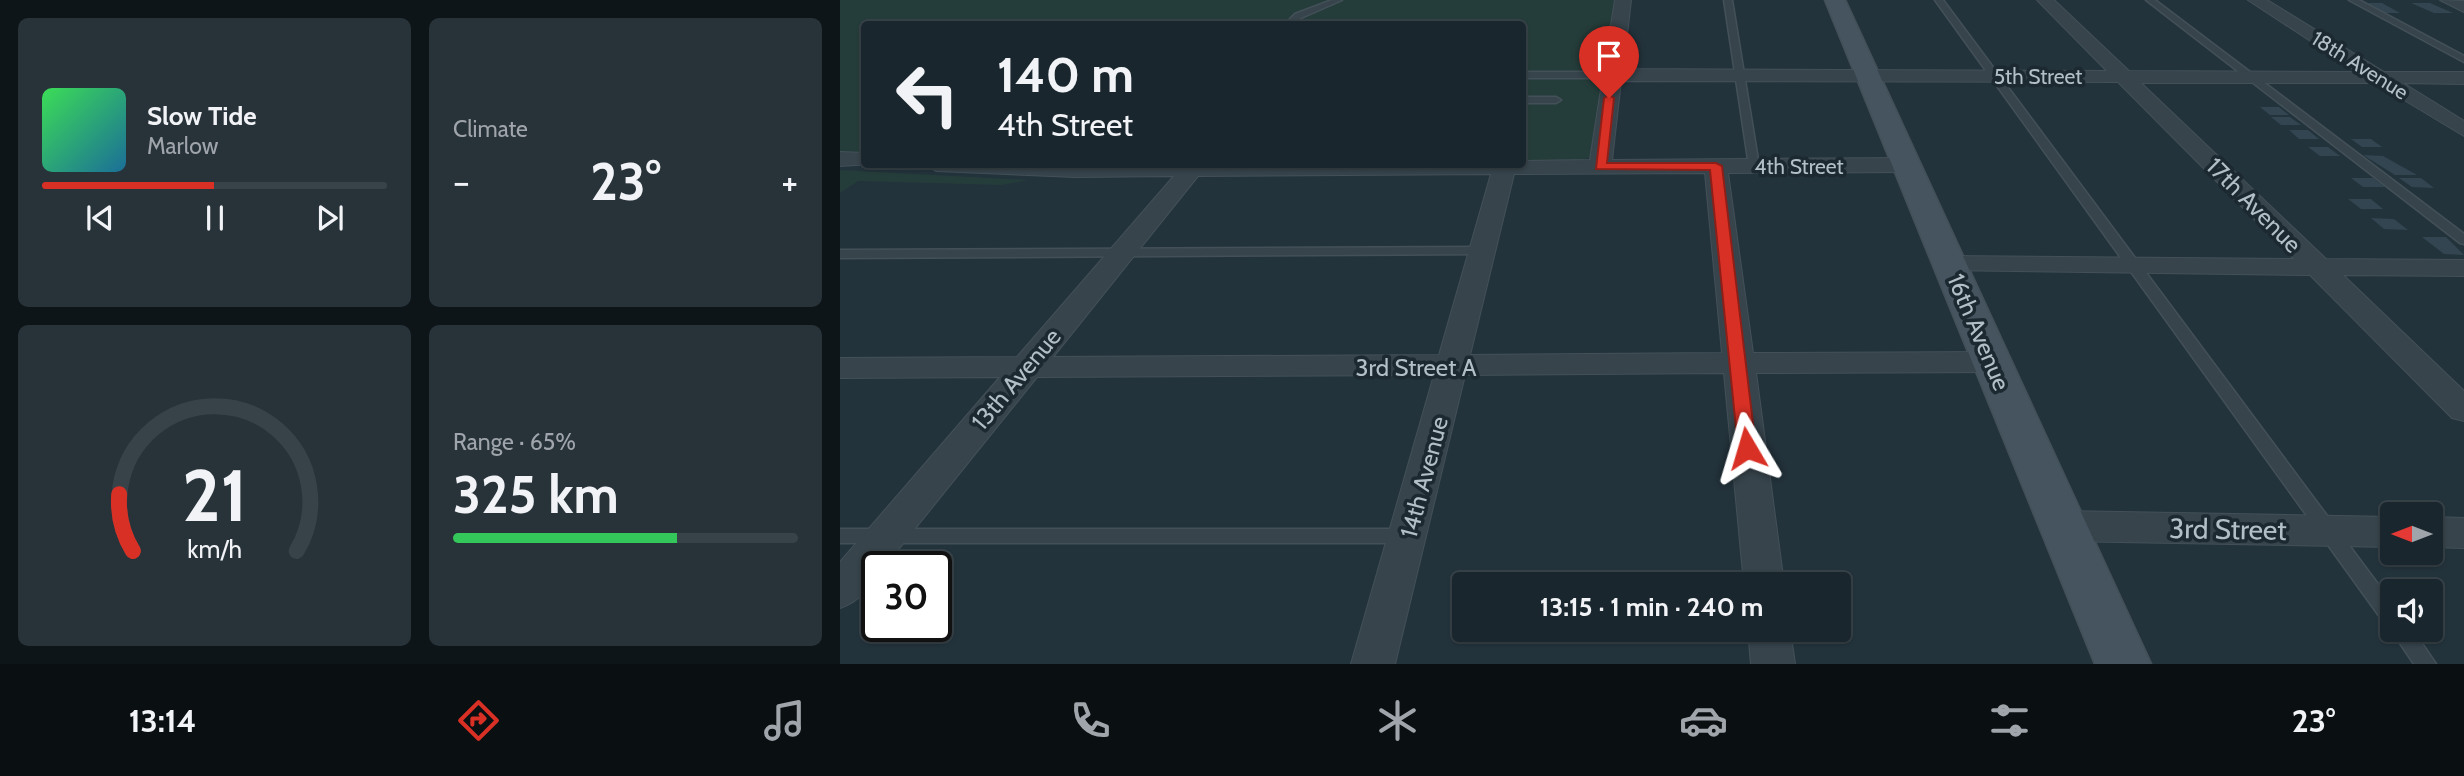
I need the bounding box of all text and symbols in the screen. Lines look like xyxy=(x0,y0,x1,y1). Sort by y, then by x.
street label: 18th Avenue xyxy=(2307,25,2413,105)
pin xyxy=(1579,26,1639,98)
icon: arrive xyxy=(1590,37,1628,75)
text: 140 m xyxy=(997,45,1134,104)
icon: left xyxy=(882,49,973,140)
street label: 5th Street xyxy=(1994,64,2082,89)
text: Slow Tide xyxy=(147,100,257,132)
text: 4th Street xyxy=(997,105,1133,144)
text: Climate xyxy=(453,115,528,143)
text: Marlow xyxy=(147,132,218,160)
text: 23° xyxy=(590,150,661,213)
street label: 17th Avenue xyxy=(2200,151,2308,259)
street label: 4th Street xyxy=(1754,154,1844,179)
text: − xyxy=(453,158,470,205)
text: + xyxy=(781,158,798,205)
icon: previous xyxy=(81,199,119,237)
icon: pause xyxy=(196,199,234,237)
icon: next xyxy=(311,199,349,237)
street label: 16th Avenue xyxy=(1941,269,2017,395)
street label: 13th Avenue xyxy=(965,322,1067,436)
street label: 3rd Street A xyxy=(1356,353,1477,382)
position arrow xyxy=(1710,411,1784,485)
street label: 14th Avenue xyxy=(1394,413,1454,541)
text: Range · 65% xyxy=(453,428,576,456)
text: 21 xyxy=(182,452,247,540)
text: 325 km xyxy=(453,463,619,526)
north arrow xyxy=(2380,502,2443,565)
map controls xyxy=(2380,502,2443,642)
street label: 3rd Street xyxy=(2169,511,2287,547)
text: km/h xyxy=(187,534,242,564)
speed limit sign: 30 xyxy=(861,551,952,642)
button: sound xyxy=(2380,579,2443,642)
text: 13:15 · 1 min · 240 m xyxy=(1540,591,1763,623)
icon: directions xyxy=(454,696,503,745)
icon: music xyxy=(760,696,809,745)
icon: phone xyxy=(1066,696,1115,745)
icon: climate xyxy=(1373,696,1422,745)
icon: car xyxy=(1679,696,1728,745)
icon: filters xyxy=(1985,696,2034,745)
text: 13:14 xyxy=(129,701,197,740)
text: 23° xyxy=(2292,701,2335,740)

